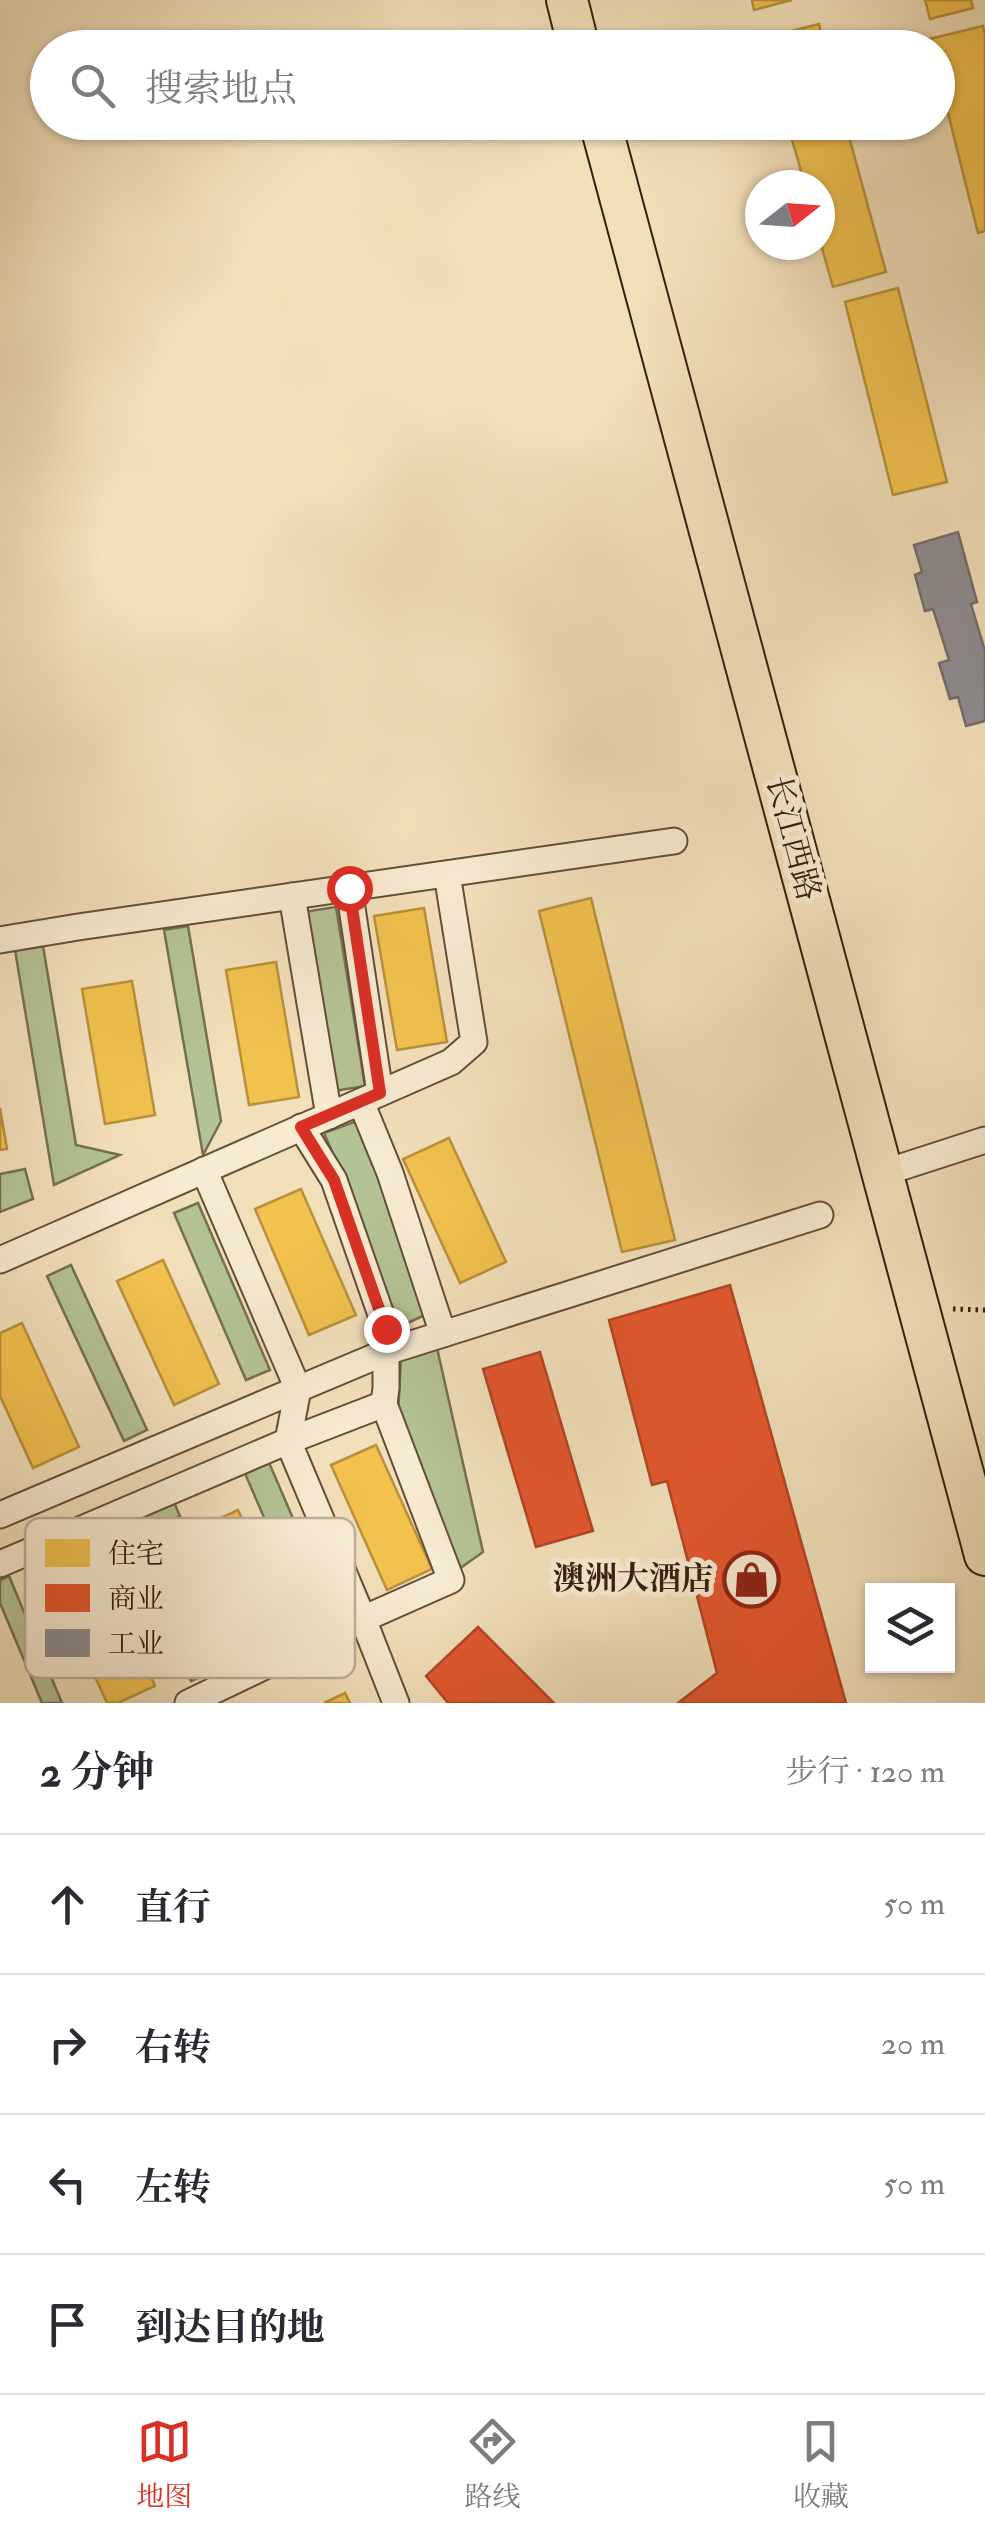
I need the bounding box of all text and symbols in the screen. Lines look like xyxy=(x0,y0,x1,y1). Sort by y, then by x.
search box xyxy=(30,30,955,140)
icon: search xyxy=(65,58,120,113)
text: 搜索地点 xyxy=(145,65,297,113)
north arrow xyxy=(745,170,835,260)
street label: 长江西路 xyxy=(757,771,829,905)
route start xyxy=(327,866,373,912)
route end xyxy=(364,1307,410,1353)
legend xyxy=(25,1518,355,1678)
text: 住宅 xyxy=(108,1537,164,1572)
shop icon: 澳洲大酒店 xyxy=(722,1549,782,1609)
place label: 澳洲大酒店 xyxy=(553,1559,713,1599)
text: 商业 xyxy=(108,1582,164,1617)
map controls xyxy=(865,1583,955,1673)
button: layers xyxy=(865,1583,955,1673)
text: 工业 xyxy=(108,1627,164,1662)
text: 2 分钟 xyxy=(40,1747,154,1799)
text: 步行 · 120 m xyxy=(786,1752,945,1792)
icon: ahead xyxy=(40,1877,95,1932)
text: 直行 xyxy=(135,1884,211,1932)
text: 50 m xyxy=(883,1884,945,1924)
icon: right xyxy=(40,2017,95,2072)
text: 右转 xyxy=(135,2024,211,2072)
text: 20 m xyxy=(881,2024,945,2064)
icon: left xyxy=(40,2157,95,2212)
text: 左转 xyxy=(135,2164,211,2212)
text: 50 m xyxy=(883,2164,945,2204)
icon: arrive xyxy=(40,2297,95,2352)
text: 到达目的地 xyxy=(135,2304,325,2352)
tab: 地图 xyxy=(136,2414,192,2515)
tab: 路线 xyxy=(464,2414,521,2515)
tab: 收藏 xyxy=(793,2414,849,2515)

